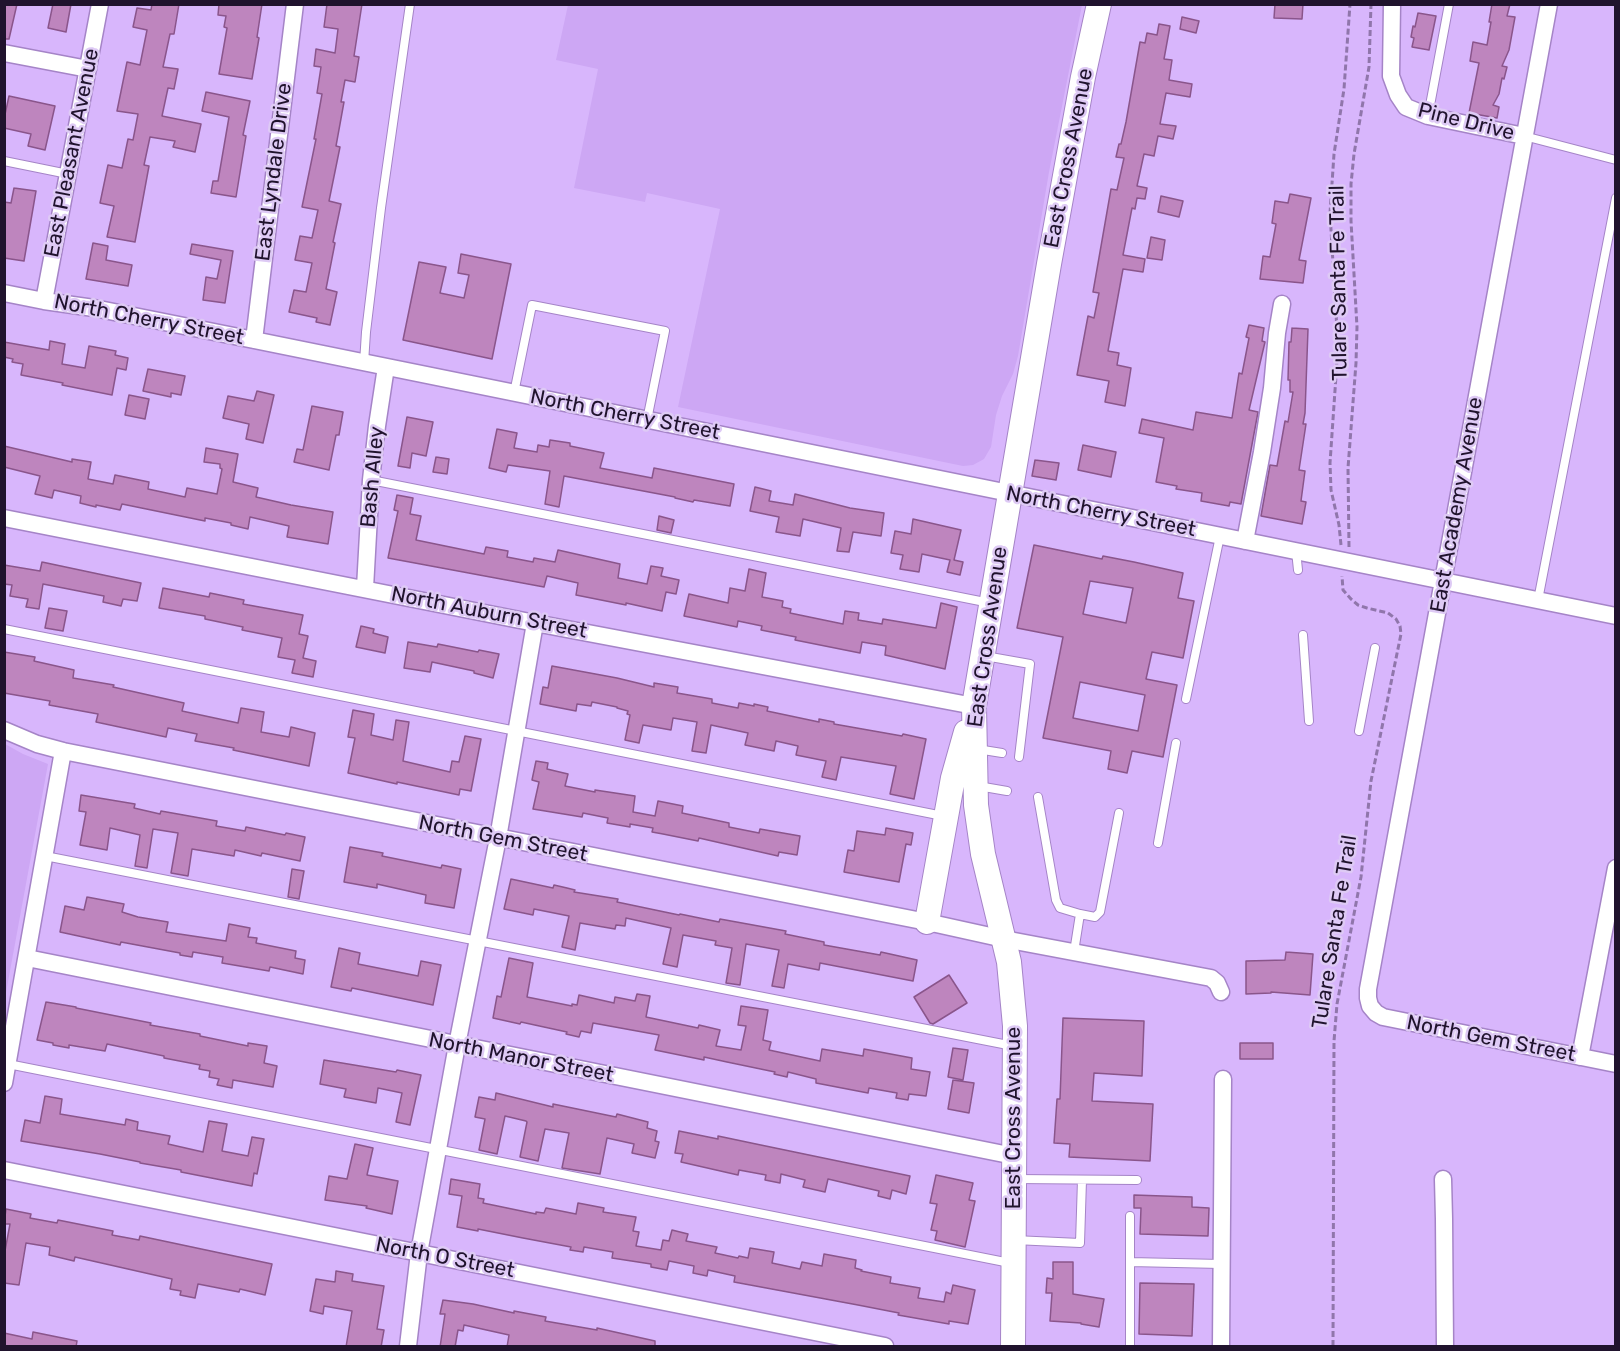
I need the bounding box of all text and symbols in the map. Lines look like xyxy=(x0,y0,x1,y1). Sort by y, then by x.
street label: East Pleasant Avenue xyxy=(39,47,105,259)
street label: East Cross Avenue xyxy=(1039,66,1099,250)
street label: East Lyndale Drive xyxy=(251,82,297,262)
street label: Pine Drive xyxy=(1415,98,1517,146)
street label: Tulare Santa Fe Trail xyxy=(1325,185,1353,381)
street label: North Cherry Street xyxy=(52,289,246,351)
street label: North Cherry Street xyxy=(528,384,722,446)
street label: East Academy Avenue xyxy=(1426,395,1488,615)
street label: Bash Alley xyxy=(356,425,390,529)
street label: North Cherry Street xyxy=(1004,481,1198,543)
street label: East Cross Avenue xyxy=(963,545,1013,729)
street label: North Auburn Street xyxy=(389,582,589,644)
street label: North Gem Street xyxy=(416,810,590,868)
street label: Tulare Santa Fe Trail xyxy=(1307,833,1363,1031)
street label: North Gem Street xyxy=(1404,1010,1578,1068)
street label: East Cross Avenue xyxy=(1001,1027,1027,1209)
street label: North Manor Street xyxy=(426,1028,616,1088)
street label: North O Street xyxy=(373,1232,517,1284)

